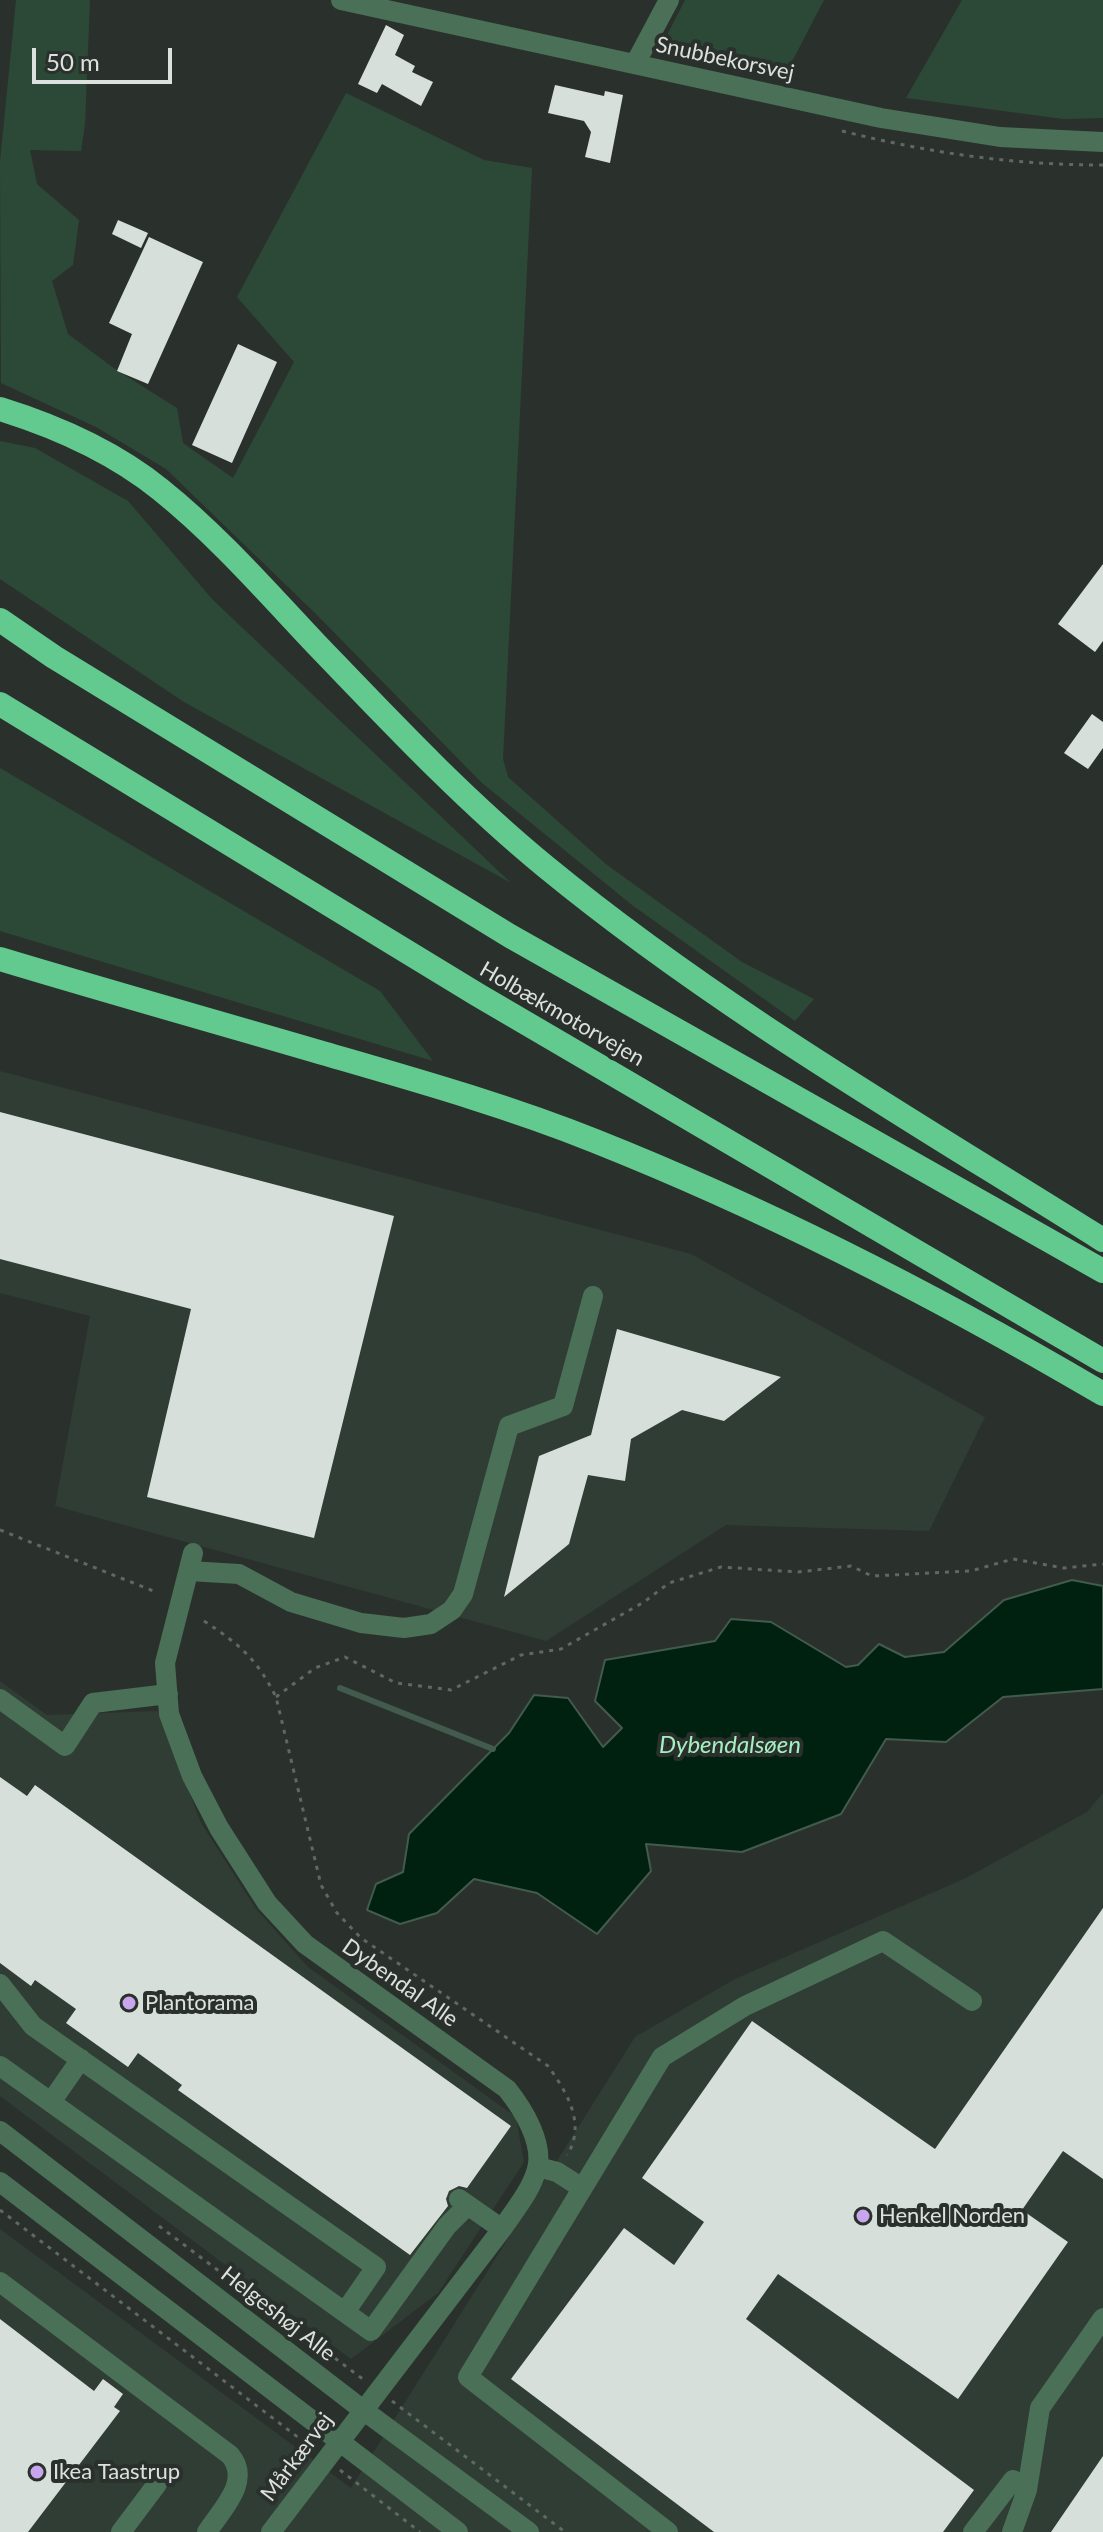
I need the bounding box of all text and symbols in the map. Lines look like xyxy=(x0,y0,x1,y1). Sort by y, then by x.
street label: Snubbekorsvej xyxy=(653,31,797,87)
scale bar xyxy=(36,32,176,82)
text: 50 m xyxy=(46,47,100,76)
street label: Holbækmotorvejen xyxy=(475,956,649,1072)
water label: Dybendalsøen xyxy=(659,1731,801,1759)
street label: Dybendal Alle xyxy=(337,1933,463,2033)
place label: Plantorama xyxy=(145,1990,254,2016)
marker: Plantorama xyxy=(120,1994,138,2012)
place label: Henkel Norden xyxy=(879,2203,1025,2229)
marker: Henkel Norden xyxy=(854,2207,872,2225)
street label: Helgeshøj Alle xyxy=(215,2261,341,2367)
street label: Mårkærvej xyxy=(255,2408,339,2506)
place label: Ikea Taastrup xyxy=(53,2459,180,2485)
marker: Ikea Taastrup xyxy=(28,2463,46,2481)

